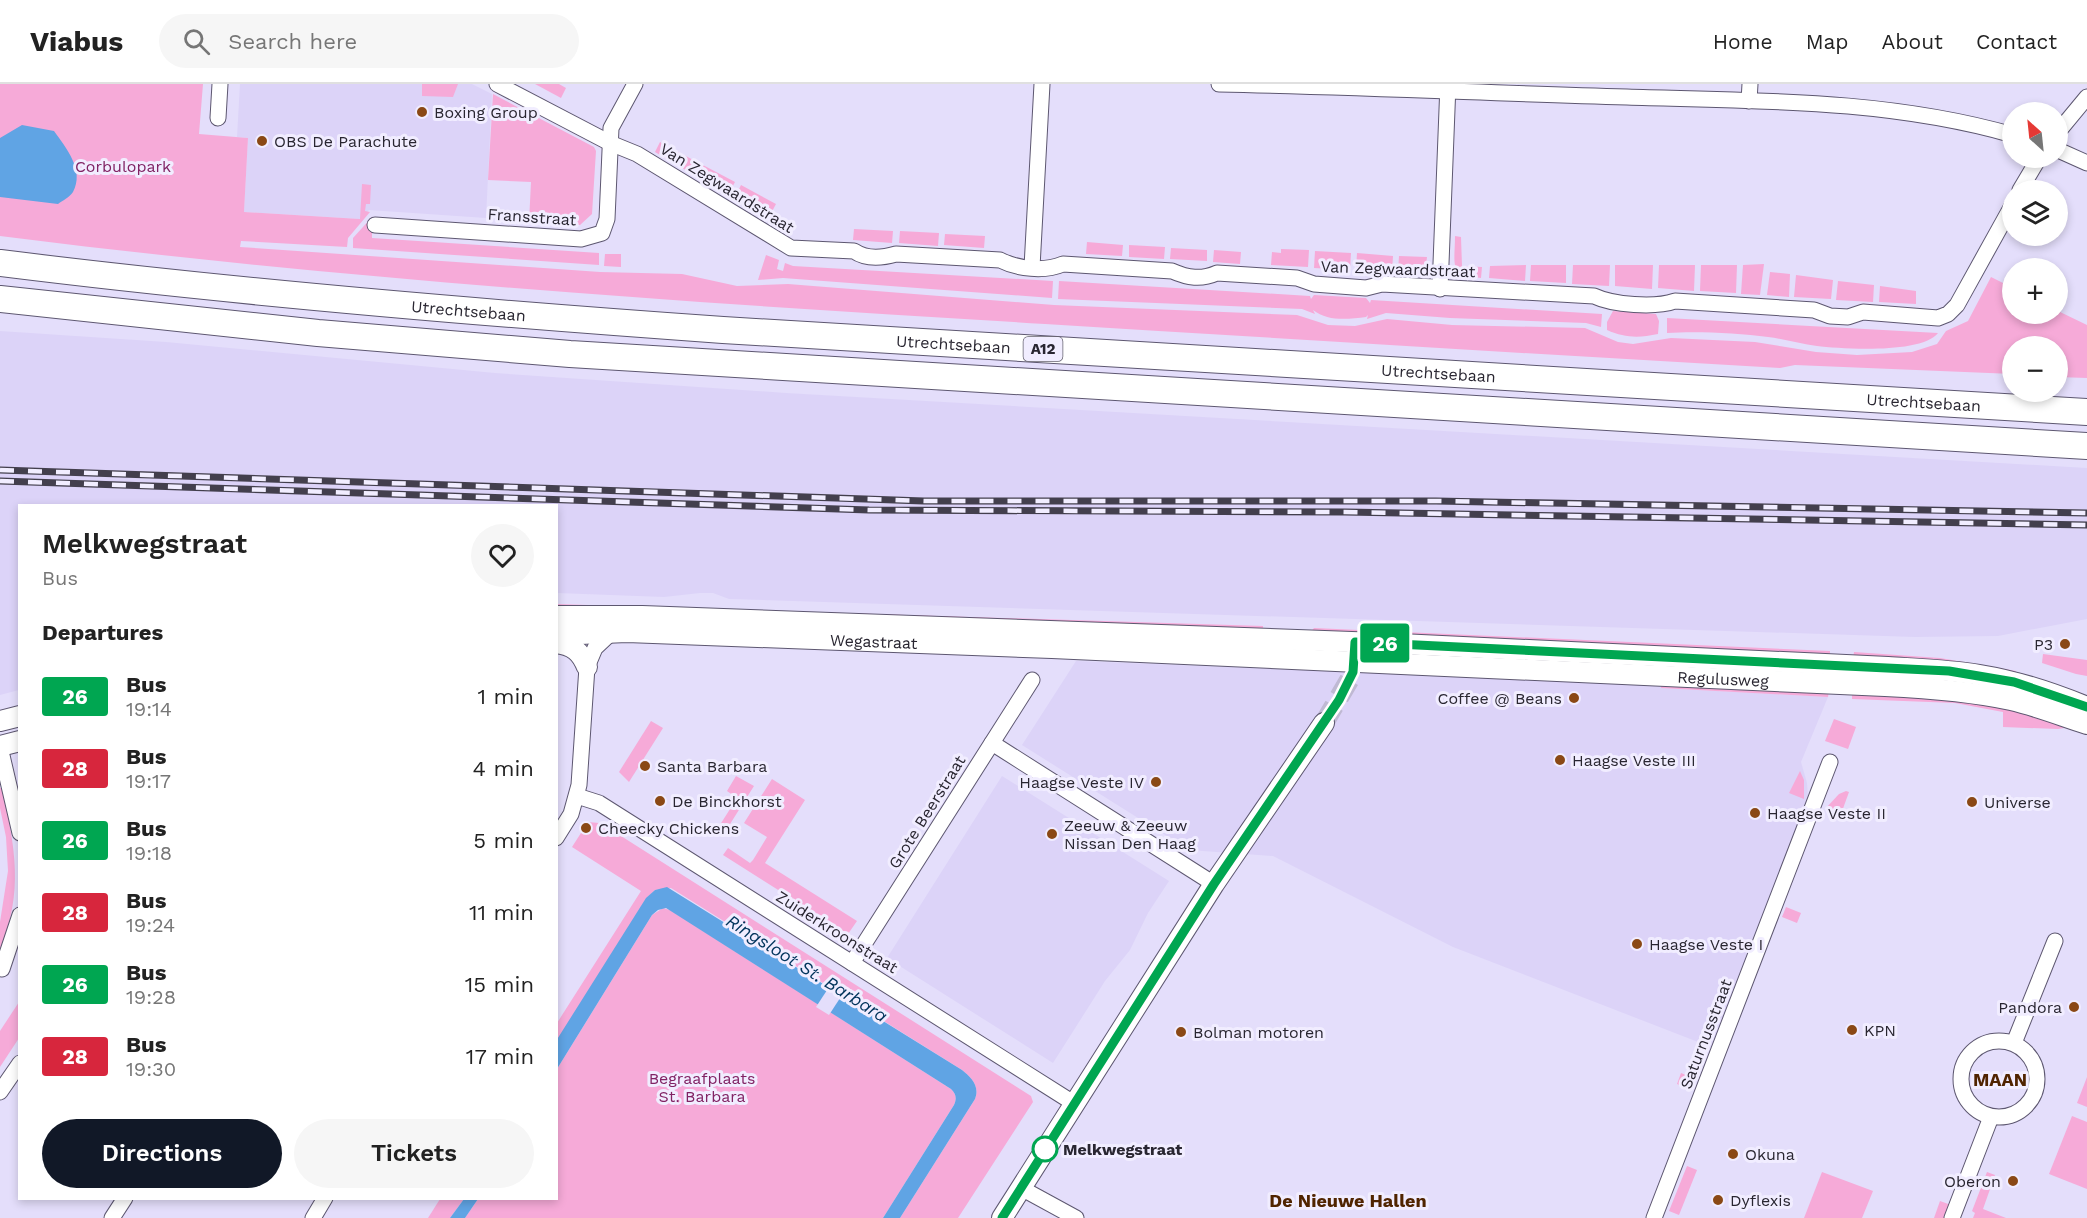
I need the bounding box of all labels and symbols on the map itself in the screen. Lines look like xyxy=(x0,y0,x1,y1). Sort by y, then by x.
north arrow xyxy=(2002,102,2068,168)
place label: Boxing Group xyxy=(434,103,538,122)
marker: Boxing Group xyxy=(415,105,429,119)
place label: OBS De Parachute xyxy=(274,132,417,151)
marker: OBS De Parachute xyxy=(255,134,269,148)
street label: Van Zegwaardstraat xyxy=(656,139,798,237)
park label: Corbulopark xyxy=(75,157,171,176)
street label: Fransstraat xyxy=(487,204,577,230)
street label: Van Zegwaardstraat xyxy=(1320,257,1476,281)
street label: Utrechtsebaan xyxy=(411,296,527,325)
street label: Utrechtsebaan xyxy=(896,331,1011,357)
road number: A12 xyxy=(1024,337,1062,361)
street label: Utrechtsebaan xyxy=(1381,360,1496,386)
street label: Utrechtsebaan xyxy=(1866,389,1982,415)
line badge: 26 xyxy=(1358,624,1412,662)
street label: Wegastraat xyxy=(830,630,918,652)
place label: P3 xyxy=(2034,635,2053,654)
marker: P3 xyxy=(2058,637,2072,651)
street label: Regulusweg xyxy=(1677,667,1770,690)
place label: Coffee @ Beans xyxy=(1437,689,1562,708)
marker: Coffee @ Beans xyxy=(1567,691,1581,705)
place label: Haagse Veste III xyxy=(1572,751,1696,770)
street label: Grote Beerstraat xyxy=(885,752,970,872)
marker: Haagse Veste III xyxy=(1553,753,1567,767)
place label: Santa Barbara xyxy=(657,757,767,776)
marker: Santa Barbara xyxy=(638,759,652,773)
place label: Haagse Veste IV xyxy=(1019,773,1144,792)
marker: Haagse Veste IV xyxy=(1149,775,1163,789)
place label: De Binckhorst xyxy=(672,792,782,811)
place label: Universe xyxy=(1984,793,2051,812)
marker: De Binckhorst xyxy=(653,794,667,808)
marker: Universe xyxy=(1965,795,1979,809)
place label: Haagse Veste II xyxy=(1767,804,1886,823)
marker: Haagse Veste II xyxy=(1748,806,1762,820)
place label: Zeeuw & Zeeuw Nissan Den Haag xyxy=(1064,816,1196,853)
place label: Cheecky Chickens xyxy=(598,819,739,838)
marker: Cheecky Chickens xyxy=(579,821,593,835)
marker: Zeeuw & Zeeuw Nissan Den Haag xyxy=(1045,827,1059,841)
street label: Zuiderkroonstraat xyxy=(773,887,902,977)
water label: Ringsloot St. Barbara xyxy=(723,910,891,1026)
place label: Haagse Veste I xyxy=(1649,935,1763,954)
marker: Haagse Veste I xyxy=(1630,937,1644,951)
street label: Saturnusstraat xyxy=(1676,976,1736,1092)
place label: Pandora xyxy=(1998,998,2062,1017)
marker: Pandora xyxy=(2067,1000,2081,1014)
place label: KPN xyxy=(1864,1021,1896,1040)
place label: Bolman motoren xyxy=(1193,1023,1324,1042)
marker: KPN xyxy=(1845,1023,1859,1037)
marker: Bolman motoren xyxy=(1174,1025,1188,1039)
park label: Begraafplaats St. Barbara xyxy=(649,1069,755,1106)
district label: MAAN xyxy=(1973,1069,2027,1090)
marker: Melkwegstraat xyxy=(1032,1136,1058,1162)
place label: Melkwegstraat xyxy=(1063,1140,1182,1159)
place label: Okuna xyxy=(1745,1145,1795,1164)
marker: Okuna xyxy=(1726,1147,1740,1161)
place label: Oberon xyxy=(1944,1172,2001,1191)
marker: Oberon xyxy=(2006,1174,2020,1188)
district label: De Nieuwe Hallen xyxy=(1269,1190,1427,1211)
place label: Dyflexis xyxy=(1730,1191,1791,1210)
marker: Dyflexis xyxy=(1711,1193,1725,1207)

